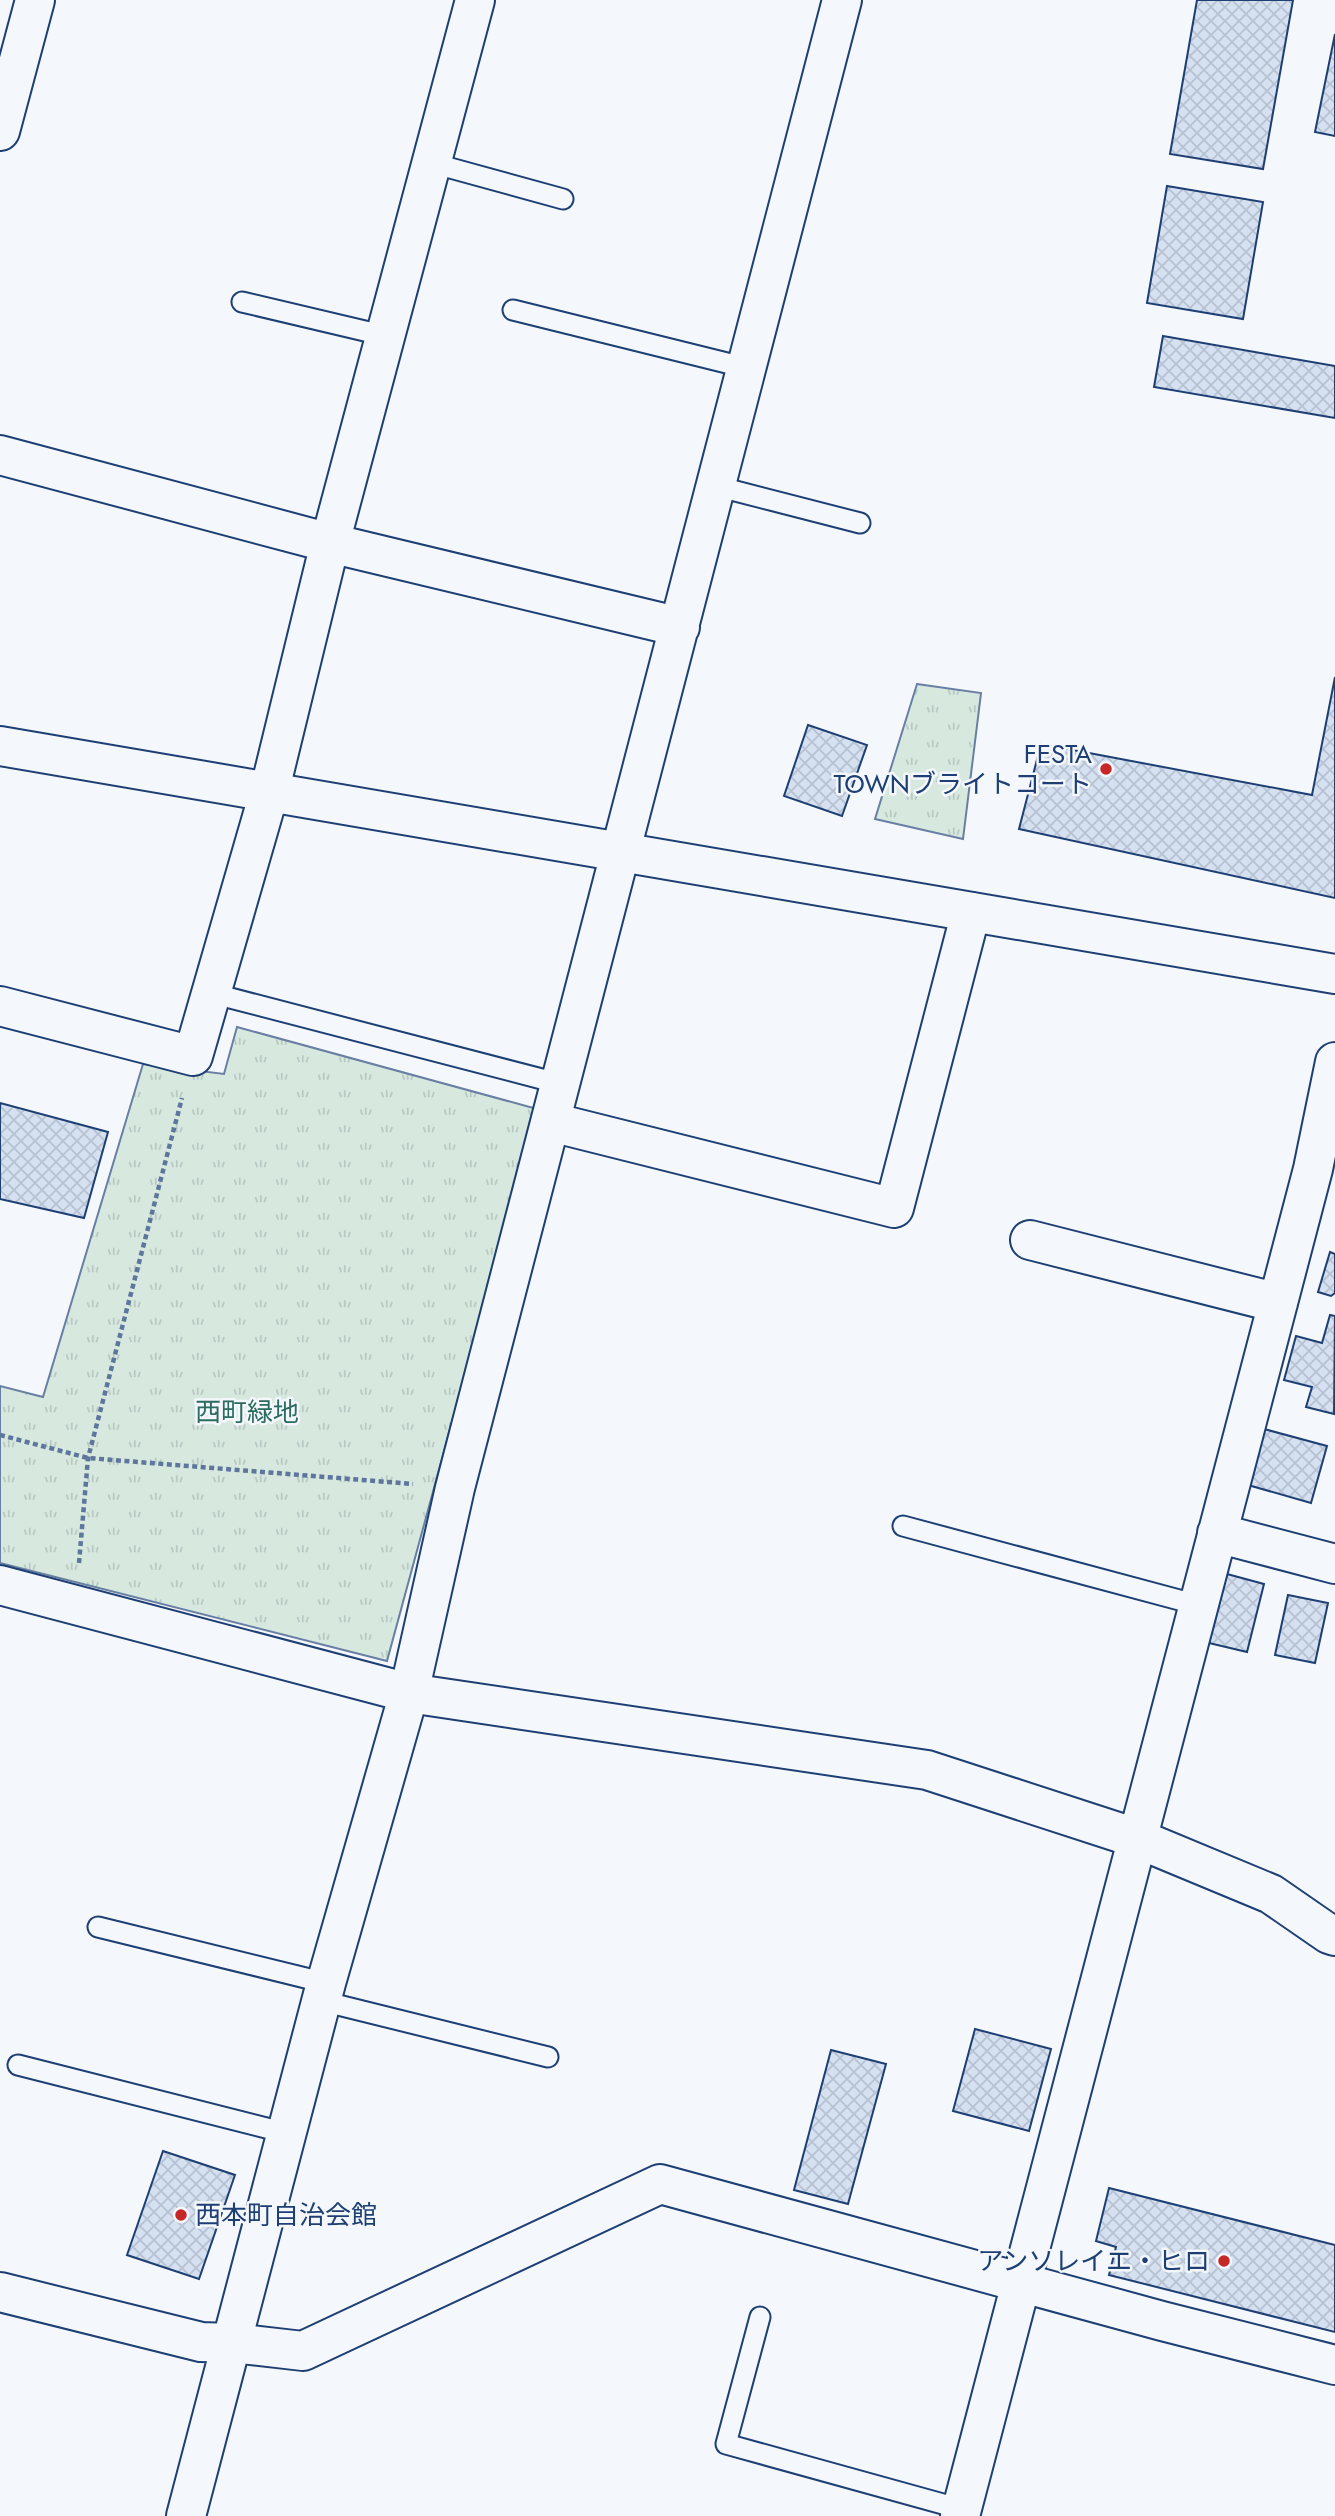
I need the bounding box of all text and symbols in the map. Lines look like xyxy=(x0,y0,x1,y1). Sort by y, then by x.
place label: FESTA TOWNブライトコート xyxy=(834,735,1093,803)
marker: FESTA TOWNブライトコート xyxy=(1098,761,1114,777)
park label: 西町緑地 xyxy=(195,1393,299,1431)
place label: 西本町自治会館 xyxy=(195,2196,377,2234)
marker: 西本町自治会館 xyxy=(173,2207,189,2223)
place label: アンソレイエ・ヒロ xyxy=(977,2242,1210,2280)
marker: アンソレイエ・ヒロ xyxy=(1216,2253,1232,2269)

